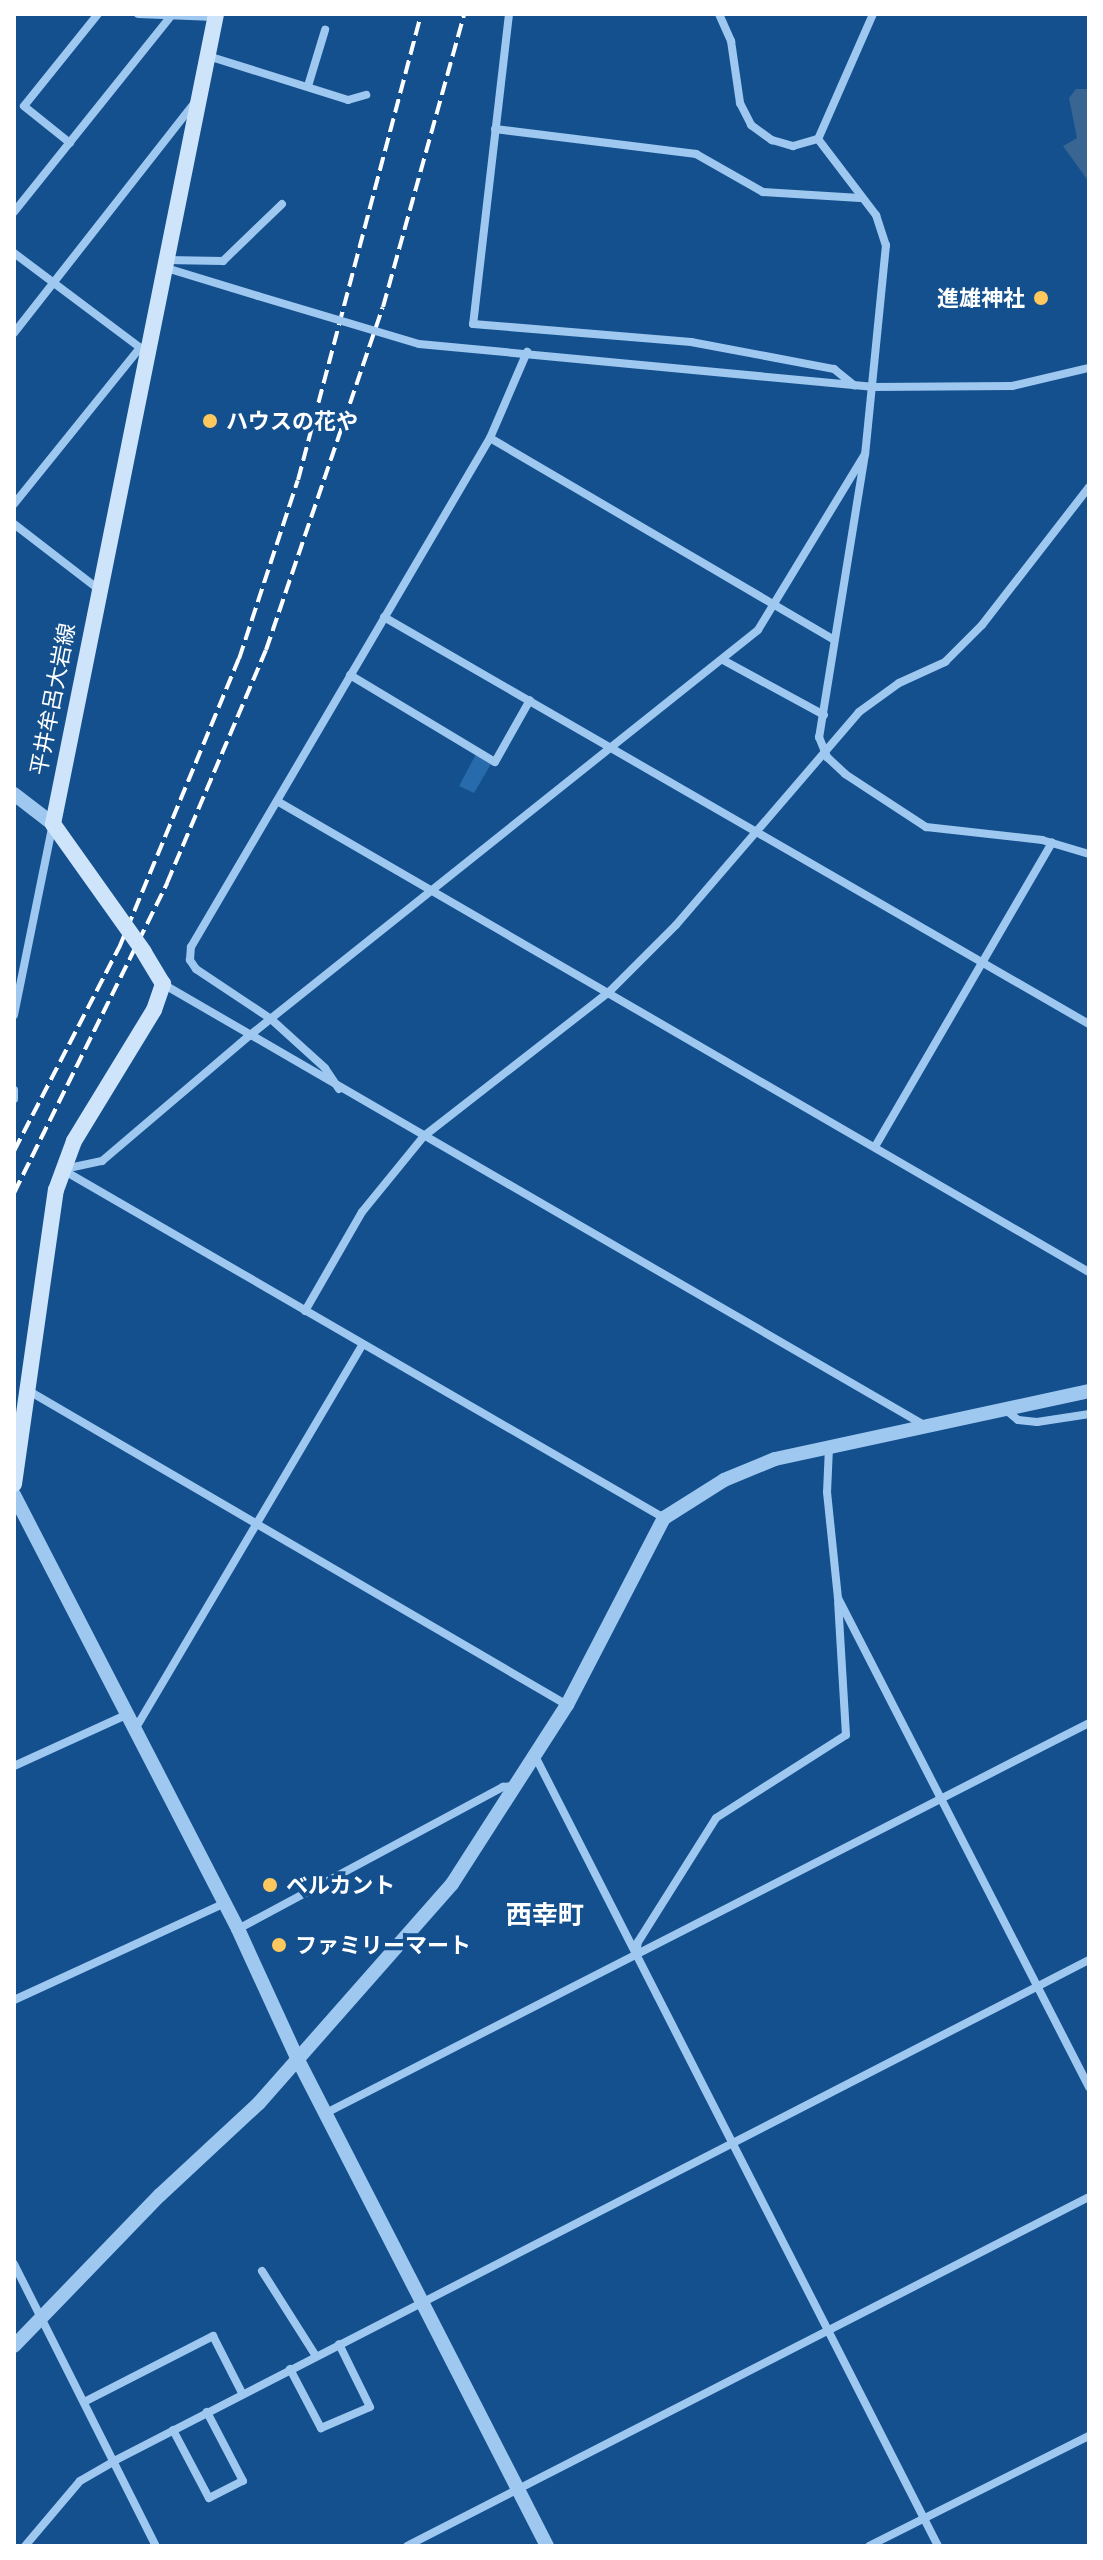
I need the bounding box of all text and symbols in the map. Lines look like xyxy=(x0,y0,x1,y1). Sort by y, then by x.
place label: 進雄神社 xyxy=(937,285,1025,311)
marker: 進雄神社 xyxy=(1032,289,1050,307)
place label: ハウスの花や xyxy=(226,408,358,434)
marker: ハウスの花や xyxy=(201,412,219,430)
street label: 平井牟呂大岩線 xyxy=(24,621,80,777)
place label: ベルカント xyxy=(286,1872,396,1898)
marker: ベルカント xyxy=(261,1876,279,1894)
district label: 西幸町 xyxy=(506,1898,584,1930)
place label: ファミリーマート xyxy=(295,1932,471,1958)
marker: ファミリーマート xyxy=(270,1936,288,1954)

